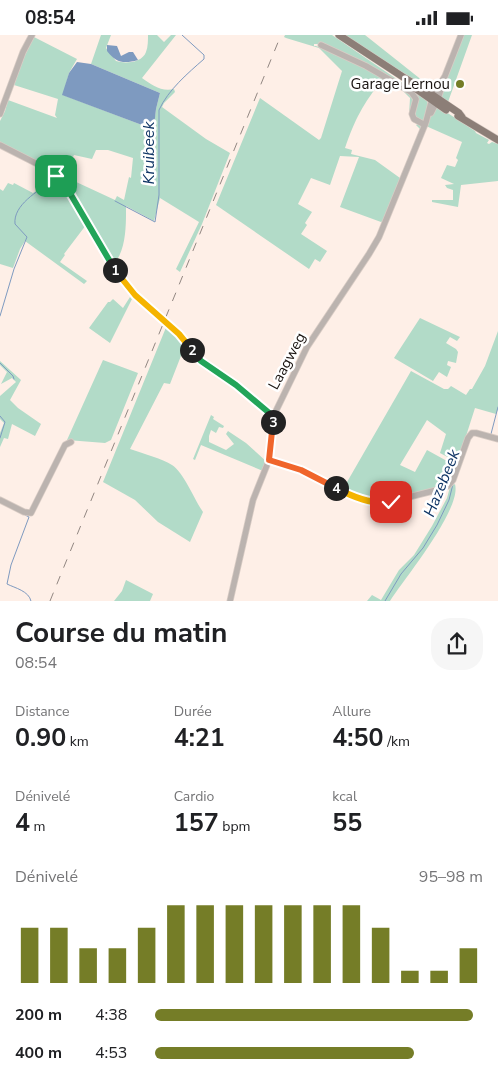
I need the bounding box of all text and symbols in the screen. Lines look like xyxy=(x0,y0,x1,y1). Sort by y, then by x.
text: 08:54 xyxy=(25,5,75,31)
place label: Garage Lernou xyxy=(351,74,450,94)
marker: Garage Lernou xyxy=(454,78,466,90)
water label: Kruibeek xyxy=(138,121,160,184)
pin xyxy=(35,155,77,197)
icon: arrive xyxy=(42,162,70,190)
pin: 1 xyxy=(102,257,128,283)
text: 1 xyxy=(111,261,120,280)
street label: Laagweg xyxy=(264,329,310,393)
pin: 2 xyxy=(180,337,204,363)
text: 2 xyxy=(188,341,197,360)
pin: 3 xyxy=(260,409,286,435)
text: 3 xyxy=(269,413,278,432)
water label: Hazebeek xyxy=(418,446,466,520)
pin: 4 xyxy=(324,475,348,501)
text: 4 xyxy=(332,479,341,498)
pin xyxy=(370,481,412,523)
icon: check xyxy=(377,488,405,516)
text: Course du matin xyxy=(15,614,227,652)
button: share xyxy=(431,618,483,670)
text: 08:54 xyxy=(15,652,57,674)
text: Distance xyxy=(15,702,69,721)
text: Durée xyxy=(174,702,212,721)
text: Allure xyxy=(332,702,371,721)
text: 0.90 xyxy=(15,721,66,755)
text: 4:21 xyxy=(174,721,225,755)
text: 4:50 xyxy=(332,721,384,755)
text: km xyxy=(66,732,89,751)
text: /km xyxy=(384,732,410,751)
text: Dénivelé xyxy=(15,787,70,806)
text: Cardio xyxy=(174,787,214,806)
text: kcal xyxy=(332,787,357,806)
text: 4 xyxy=(15,806,30,840)
text: 157 xyxy=(174,806,219,840)
text: 55 xyxy=(332,806,362,840)
text: m xyxy=(30,817,46,836)
text: bpm xyxy=(219,817,251,836)
text: Dénivelé xyxy=(15,866,78,888)
text: 95–98 m xyxy=(419,866,483,888)
text: 200 m xyxy=(15,1004,62,1026)
text: 4:38 xyxy=(95,1004,127,1026)
text: 400 m xyxy=(15,1042,62,1064)
text: 4:53 xyxy=(95,1042,127,1064)

